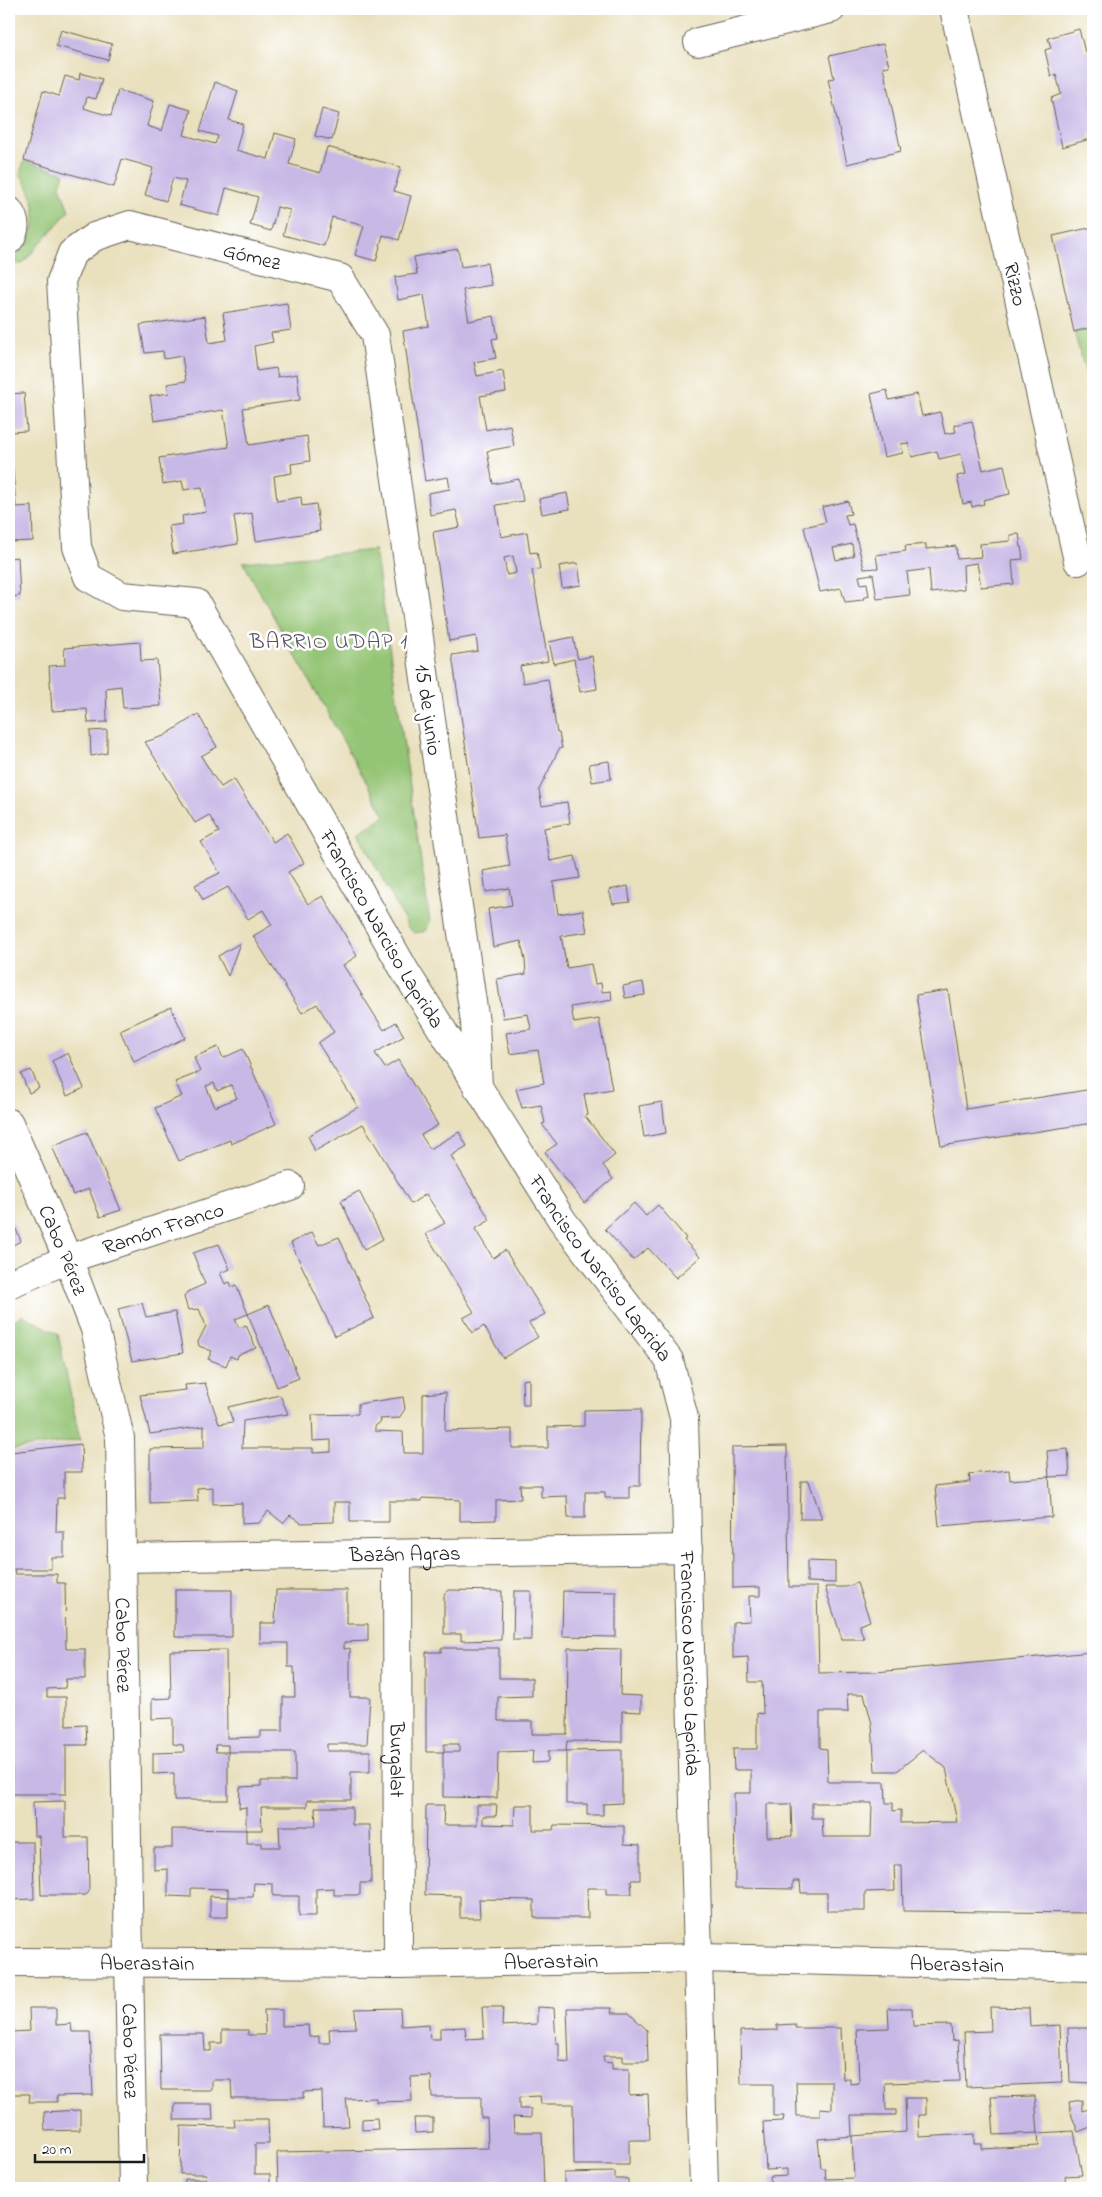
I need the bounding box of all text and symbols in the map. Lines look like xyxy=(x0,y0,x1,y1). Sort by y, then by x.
street label: Gómez xyxy=(219,236,284,280)
street label: Rizzo xyxy=(994,260,1033,309)
district label: BARRIO UDAP 1 xyxy=(249,627,408,659)
street label: 15 de junio xyxy=(406,663,448,758)
street label: Francisco Narciso Laprida xyxy=(310,824,451,1035)
street label: Francisco Narciso Laprida xyxy=(520,1169,678,1369)
street label: Ramón Franco xyxy=(99,1196,228,1264)
street label: Cabo Pérez xyxy=(29,1201,94,1300)
street label: Bazán Agras xyxy=(348,1540,461,1572)
street label: Francisco Narciso Laprida xyxy=(670,1549,706,1777)
street label: Cabo Pérez xyxy=(106,1597,137,1693)
street label: Burgalat xyxy=(378,1721,411,1798)
street label: Aberastain xyxy=(503,1947,599,1979)
street label: Aberastain xyxy=(100,1949,194,1980)
street label: Aberastain xyxy=(909,1950,1004,1982)
street label: Cabo Pérez xyxy=(113,2003,144,2099)
scale bar xyxy=(35,2132,144,2164)
text: 20 m xyxy=(42,2139,72,2161)

